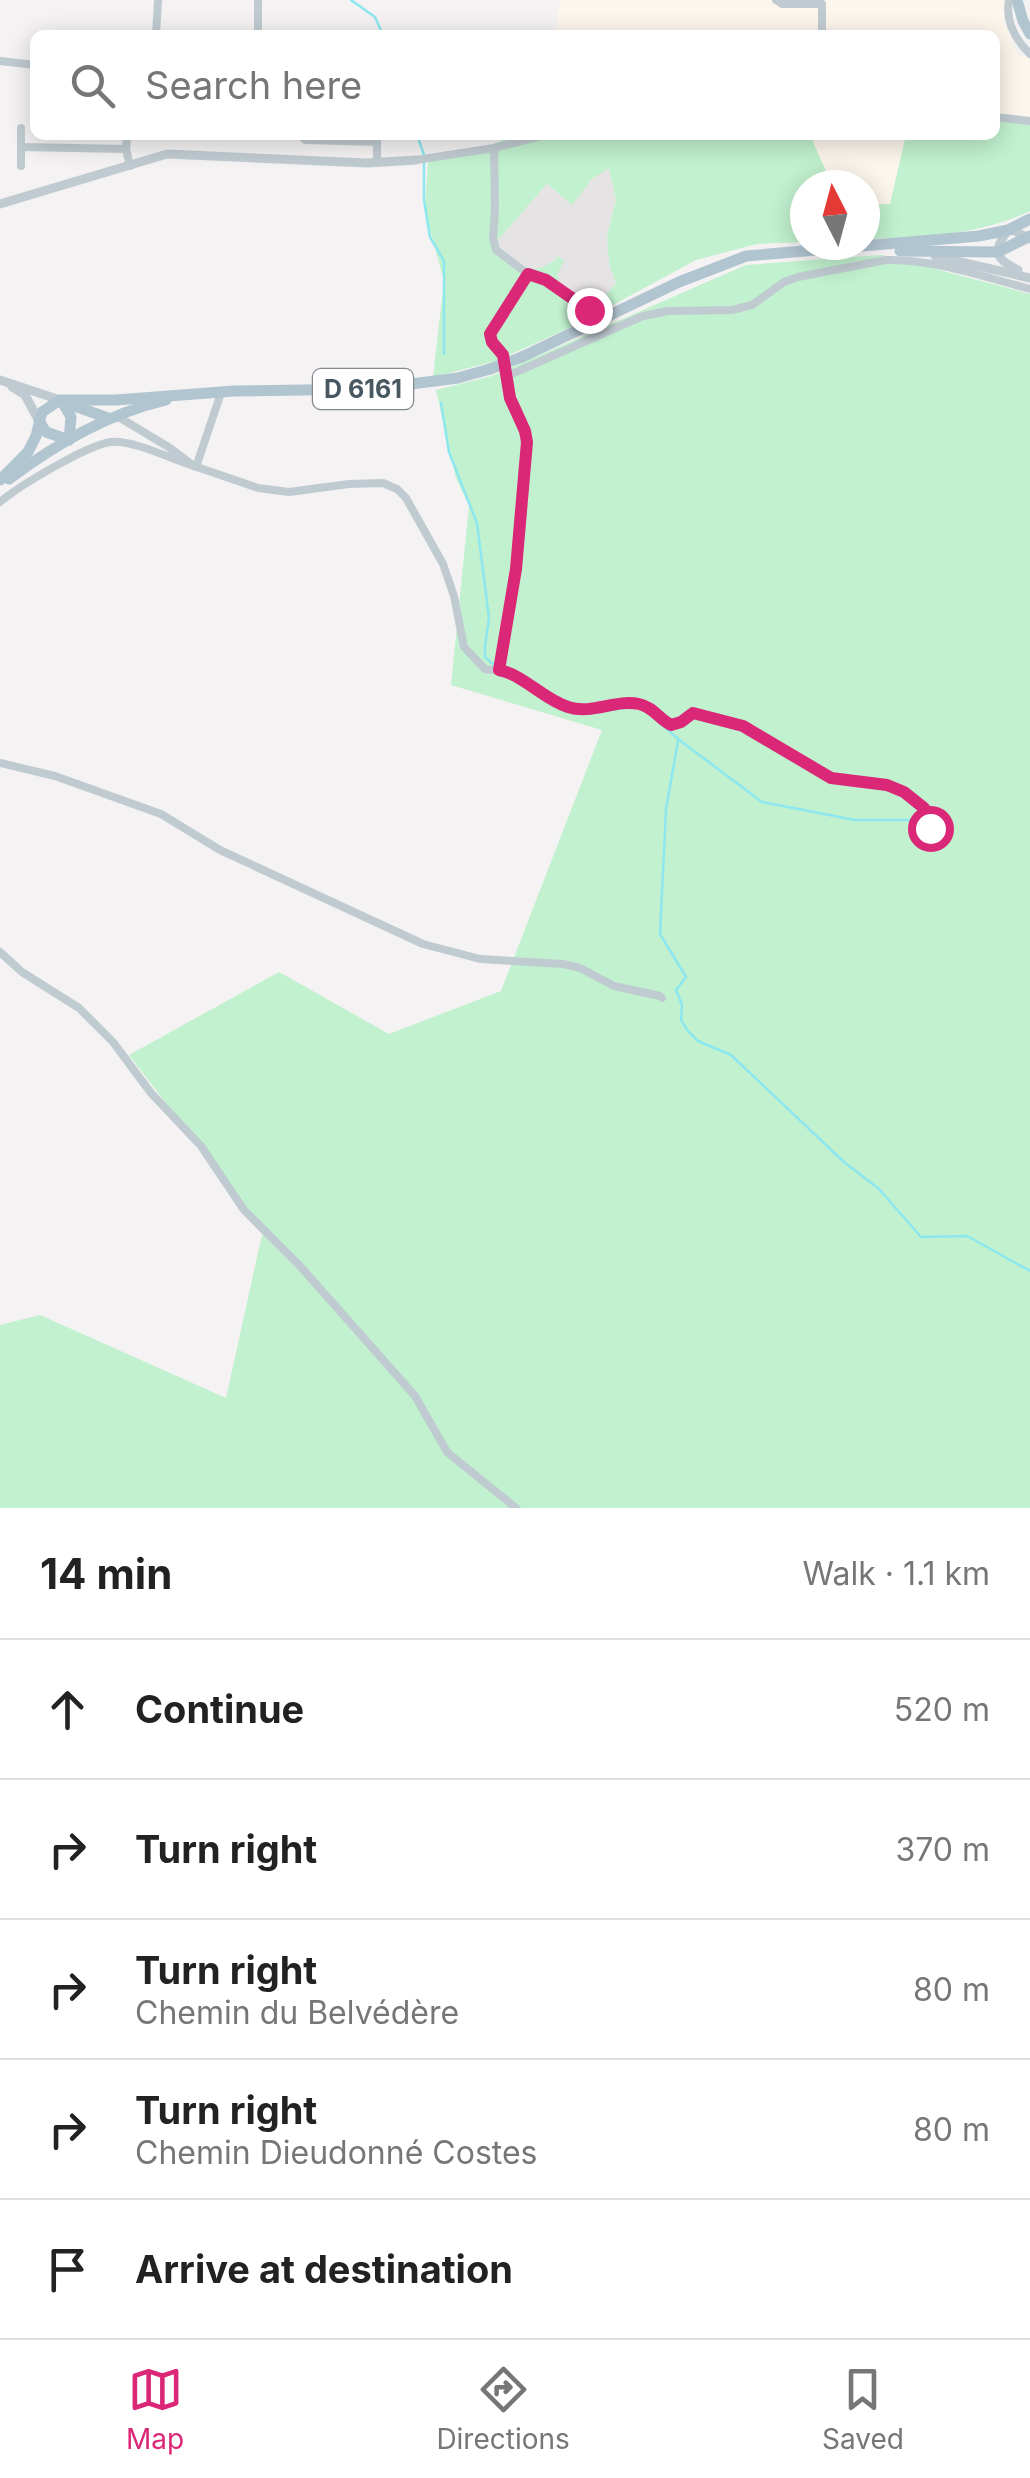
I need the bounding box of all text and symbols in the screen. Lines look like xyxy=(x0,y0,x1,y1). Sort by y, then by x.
search box xyxy=(30,30,1000,140)
icon: search xyxy=(65,58,120,113)
text: Search here xyxy=(145,62,362,108)
north arrow xyxy=(790,170,880,260)
route end xyxy=(567,288,613,334)
road number: D 6161 xyxy=(313,369,413,409)
route start xyxy=(908,806,954,852)
text: 14 min xyxy=(40,1548,172,1599)
text: Walk · 1.1 km xyxy=(803,1554,990,1593)
icon: ahead xyxy=(40,1682,95,1737)
text: Continue xyxy=(135,1686,304,1732)
text: 520 m xyxy=(894,1690,990,1729)
icon: right xyxy=(40,1822,95,1877)
text: Turn right xyxy=(135,1826,317,1872)
text: 370 m xyxy=(895,1830,990,1869)
text: Turn right xyxy=(135,1947,317,1993)
icon: right xyxy=(40,1962,95,2017)
text: 80 m xyxy=(913,1970,990,2009)
text: Chemin du Belvédère xyxy=(135,1993,459,2032)
text: Turn right xyxy=(135,2087,317,2133)
icon: right xyxy=(40,2102,95,2157)
text: 80 m xyxy=(913,2110,990,2149)
text: Chemin Dieudonné Costes xyxy=(135,2133,537,2172)
icon: arrive xyxy=(40,2242,95,2297)
text: Arrive at destination xyxy=(135,2246,513,2292)
tab: Map xyxy=(126,2362,184,2456)
tab: Directions xyxy=(436,2362,570,2456)
tab: Saved xyxy=(822,2362,904,2456)

